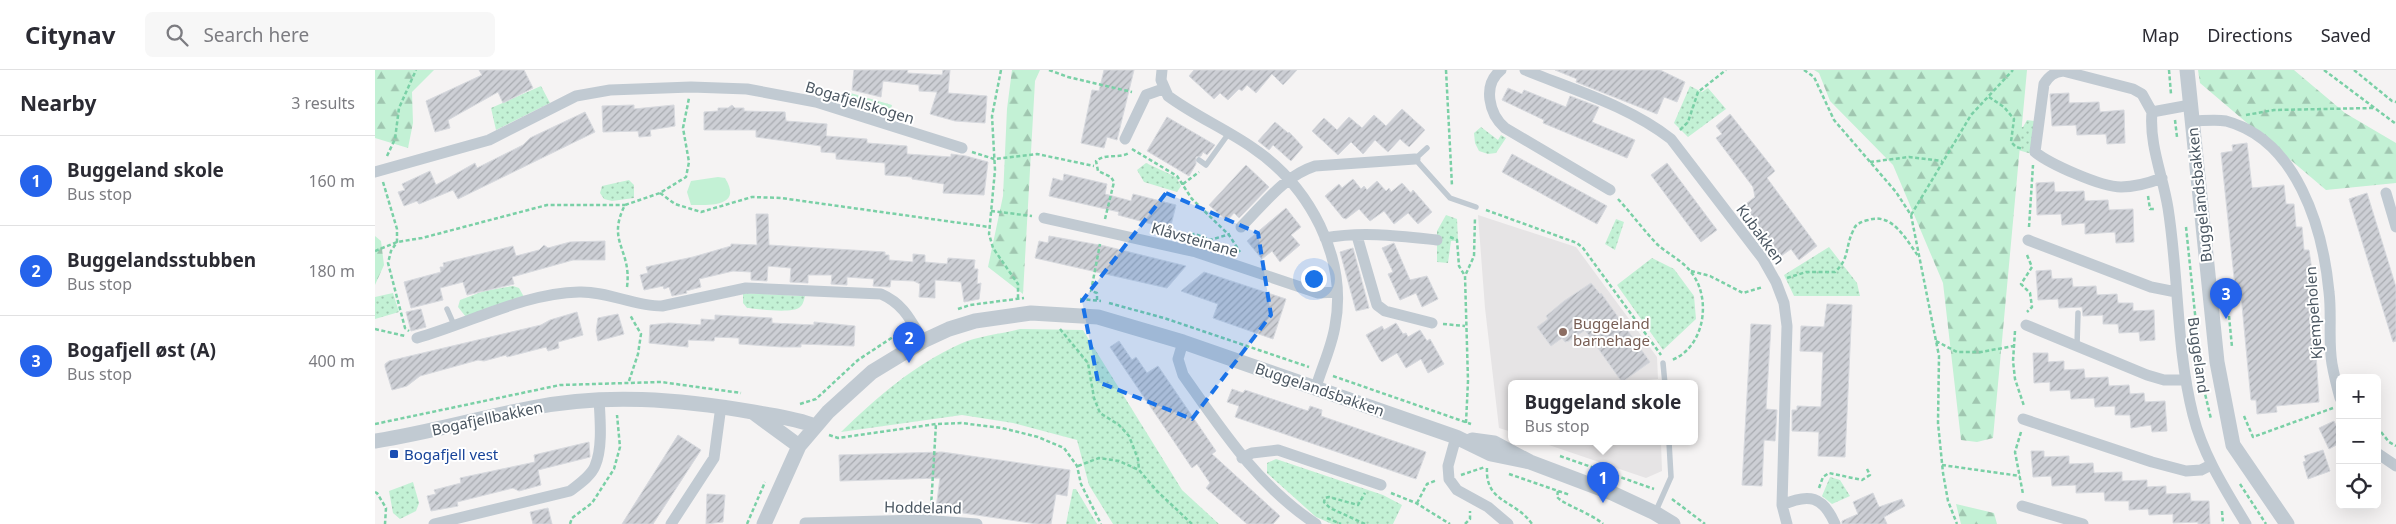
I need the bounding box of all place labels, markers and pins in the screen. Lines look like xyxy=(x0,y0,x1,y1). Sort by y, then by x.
pin: 3 xyxy=(2210,278,2242,319)
place label: Buggeland barnehage xyxy=(1573,313,1650,350)
pin: 2 xyxy=(893,322,925,363)
marker: Buggeland barnehage xyxy=(1557,326,1569,338)
place label: Bogafjell vest xyxy=(404,444,499,464)
marker: Bogafjell vest xyxy=(388,448,400,460)
pin: 1 xyxy=(1587,462,1619,503)

